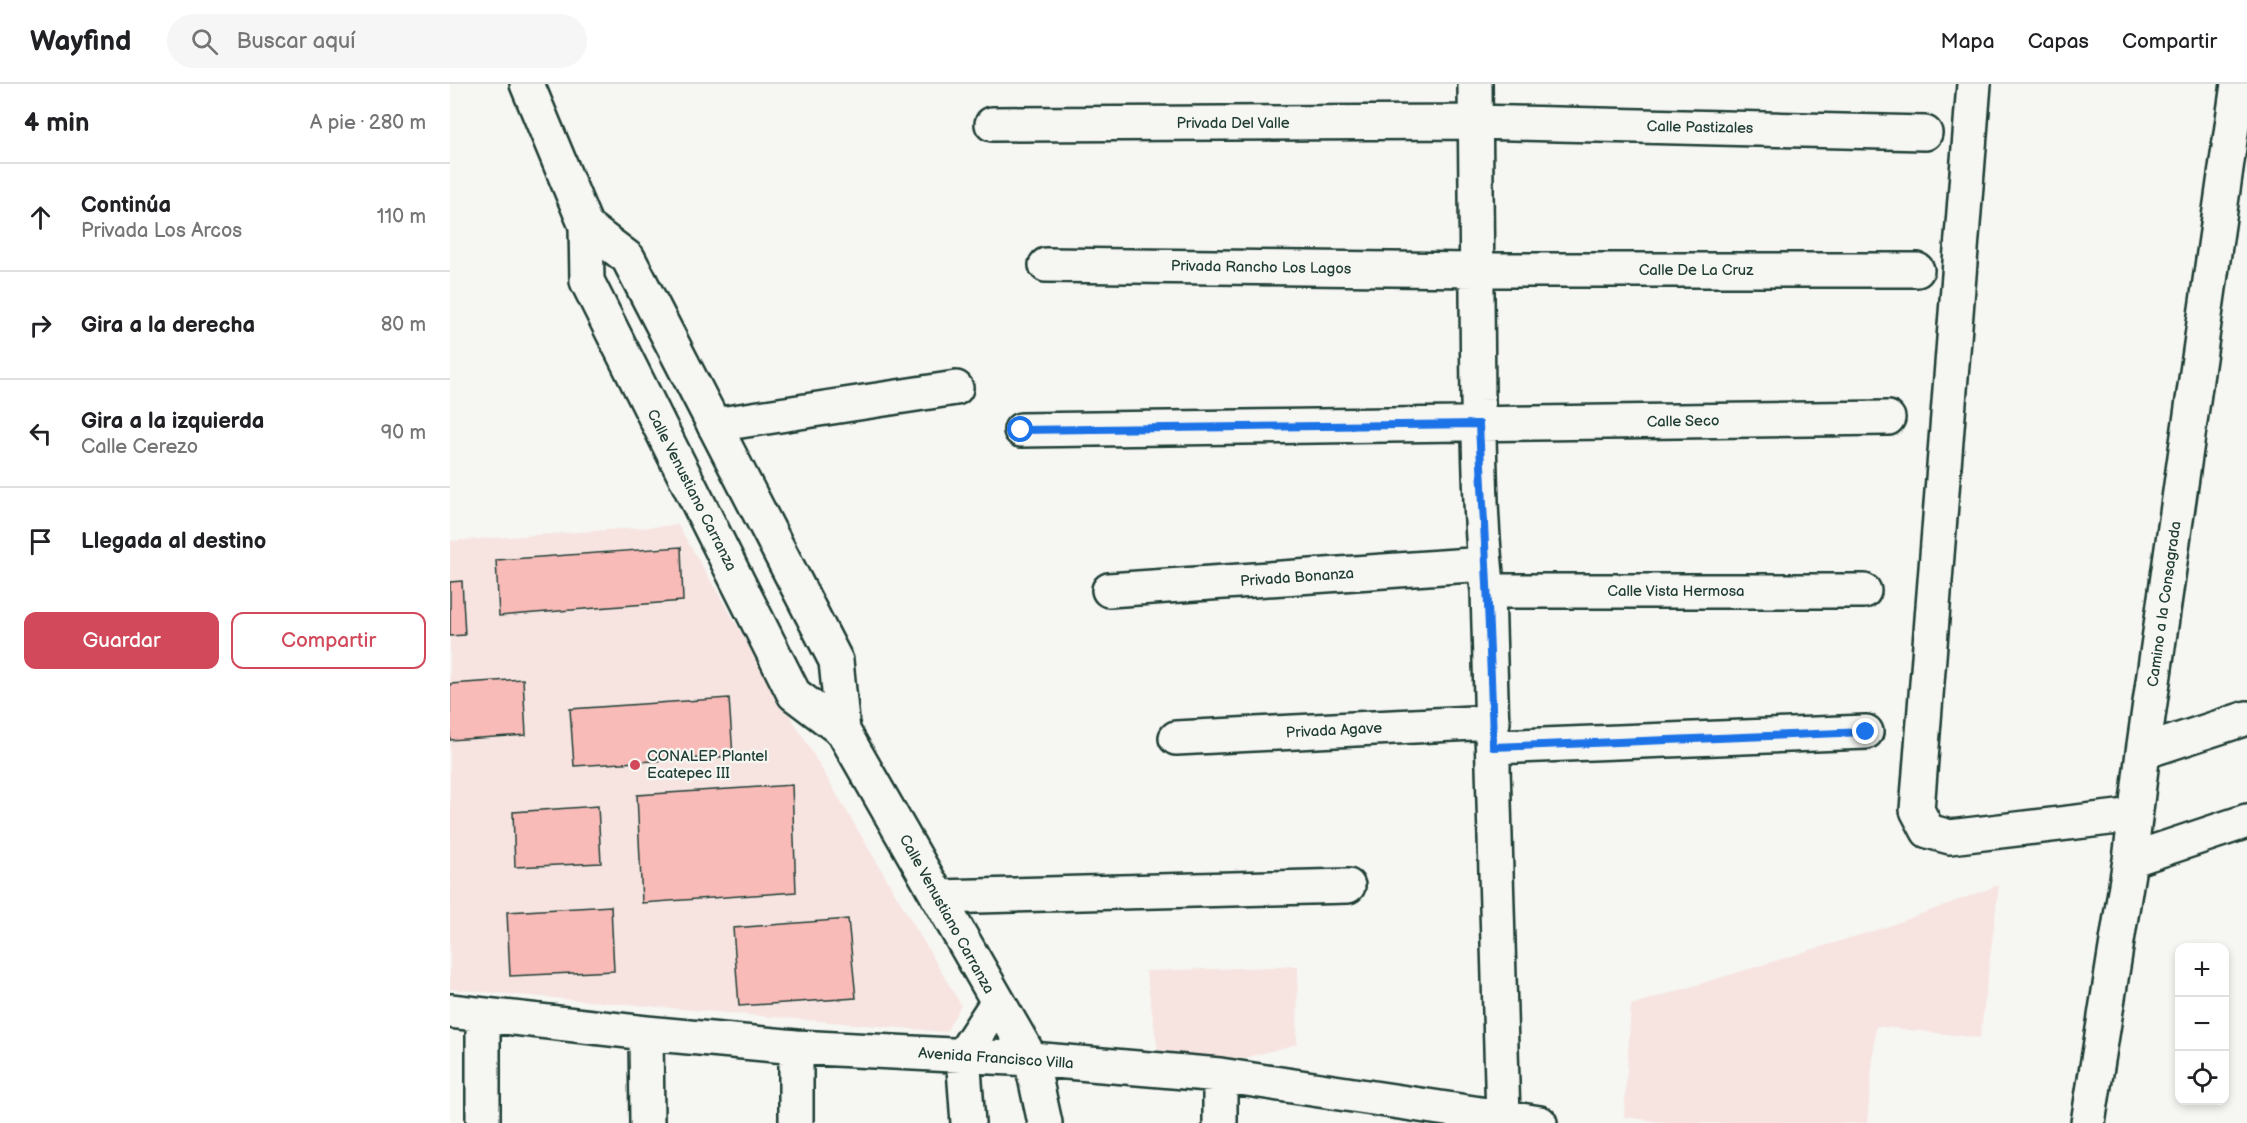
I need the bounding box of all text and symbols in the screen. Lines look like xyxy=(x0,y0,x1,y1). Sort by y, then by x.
search box xyxy=(167,14,587,68)
text: Wayfind xyxy=(30,25,131,58)
icon: search xyxy=(188,25,221,58)
text: Buscar aquí xyxy=(236,28,355,55)
text: Mapa xyxy=(1941,29,1995,54)
text: Capas xyxy=(2028,29,2089,54)
text: Compartir xyxy=(2122,29,2217,54)
text: 4 min xyxy=(24,108,89,139)
text: A pie · 280 m xyxy=(310,111,426,135)
street label: Privada Del Valle xyxy=(1176,114,1290,133)
street label: Calle Pastizales xyxy=(1647,117,1754,138)
text: Continúa xyxy=(81,192,171,219)
icon: ahead xyxy=(24,201,57,234)
text: 110 m xyxy=(377,205,426,229)
text: Privada Los Arcos xyxy=(81,219,242,243)
street label: Privada Rancho Los Lagos xyxy=(1171,256,1352,279)
street label: Calle De La Cruz xyxy=(1639,261,1754,280)
icon: right xyxy=(24,309,57,342)
text: Gira a la derecha xyxy=(81,312,255,339)
text: 80 m xyxy=(381,313,426,337)
street label: Calle Venustiano Carranza xyxy=(642,406,741,574)
text: Gira a la izquierda xyxy=(81,408,265,435)
street label: Calle Seco xyxy=(1646,411,1720,432)
route start xyxy=(1007,416,1033,442)
icon: left xyxy=(24,417,57,450)
text: 90 m xyxy=(381,421,426,445)
text: Calle Cerezo xyxy=(81,435,198,459)
street label: Camino a la Consagrada xyxy=(2143,520,2186,688)
icon: arrive xyxy=(24,525,57,558)
text: Llegada al destino xyxy=(81,528,266,555)
street label: Privada Bonanza xyxy=(1239,564,1355,591)
street label: Calle Vista Hermosa xyxy=(1607,582,1745,601)
button: Guardar xyxy=(24,612,219,669)
button: Compartir xyxy=(231,612,426,669)
street label: Privada Agave xyxy=(1285,718,1383,743)
route end xyxy=(1852,718,1878,744)
place label: CONALEP Plantel Ecatepec III xyxy=(647,747,768,783)
marker: CONALEP Plantel Ecatepec III xyxy=(628,758,642,772)
street label: Calle Venustiano Carranza xyxy=(895,831,998,997)
map controls xyxy=(2175,943,2229,1105)
button: + xyxy=(2175,943,2229,997)
button: − xyxy=(2175,997,2229,1051)
street label: Avenida Francisco Villa xyxy=(918,1044,1074,1073)
button: locate xyxy=(2175,1051,2229,1105)

